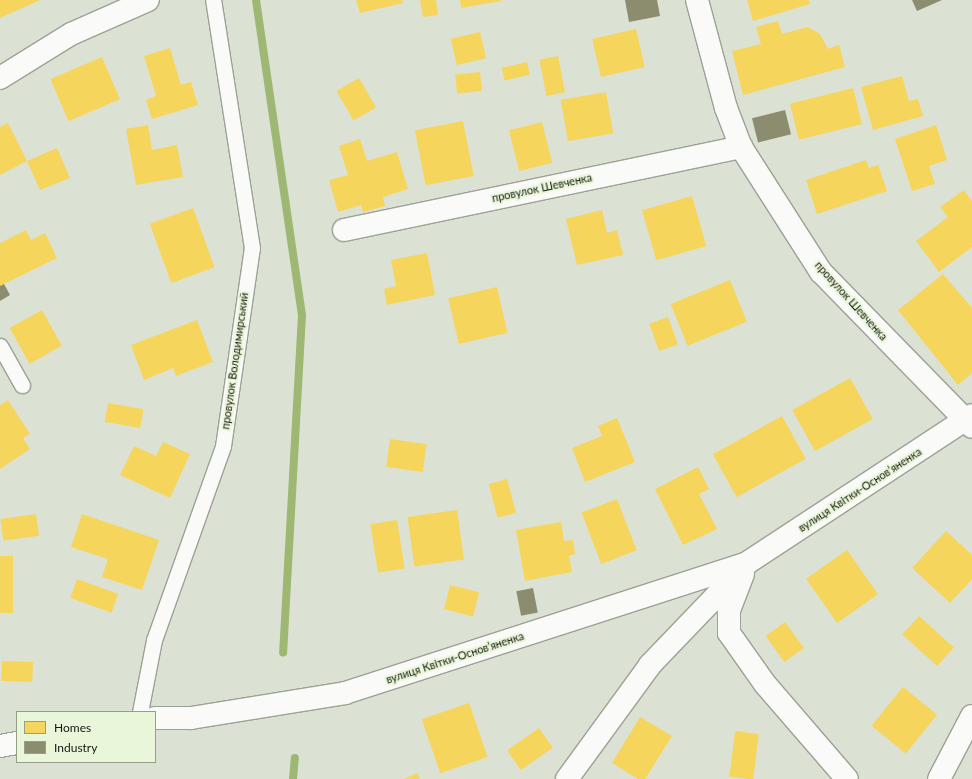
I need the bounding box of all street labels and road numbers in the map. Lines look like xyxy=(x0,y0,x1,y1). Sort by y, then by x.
street label: провулок Шевченка xyxy=(491,171,593,205)
street label: провулок Шевченка xyxy=(812,259,890,343)
street label: провулок Володимирський xyxy=(219,292,251,430)
street label: вулиця Квітки-Основʼяненка xyxy=(796,445,924,535)
street label: вулиця Квітки-Основʼяненка xyxy=(384,629,526,687)

